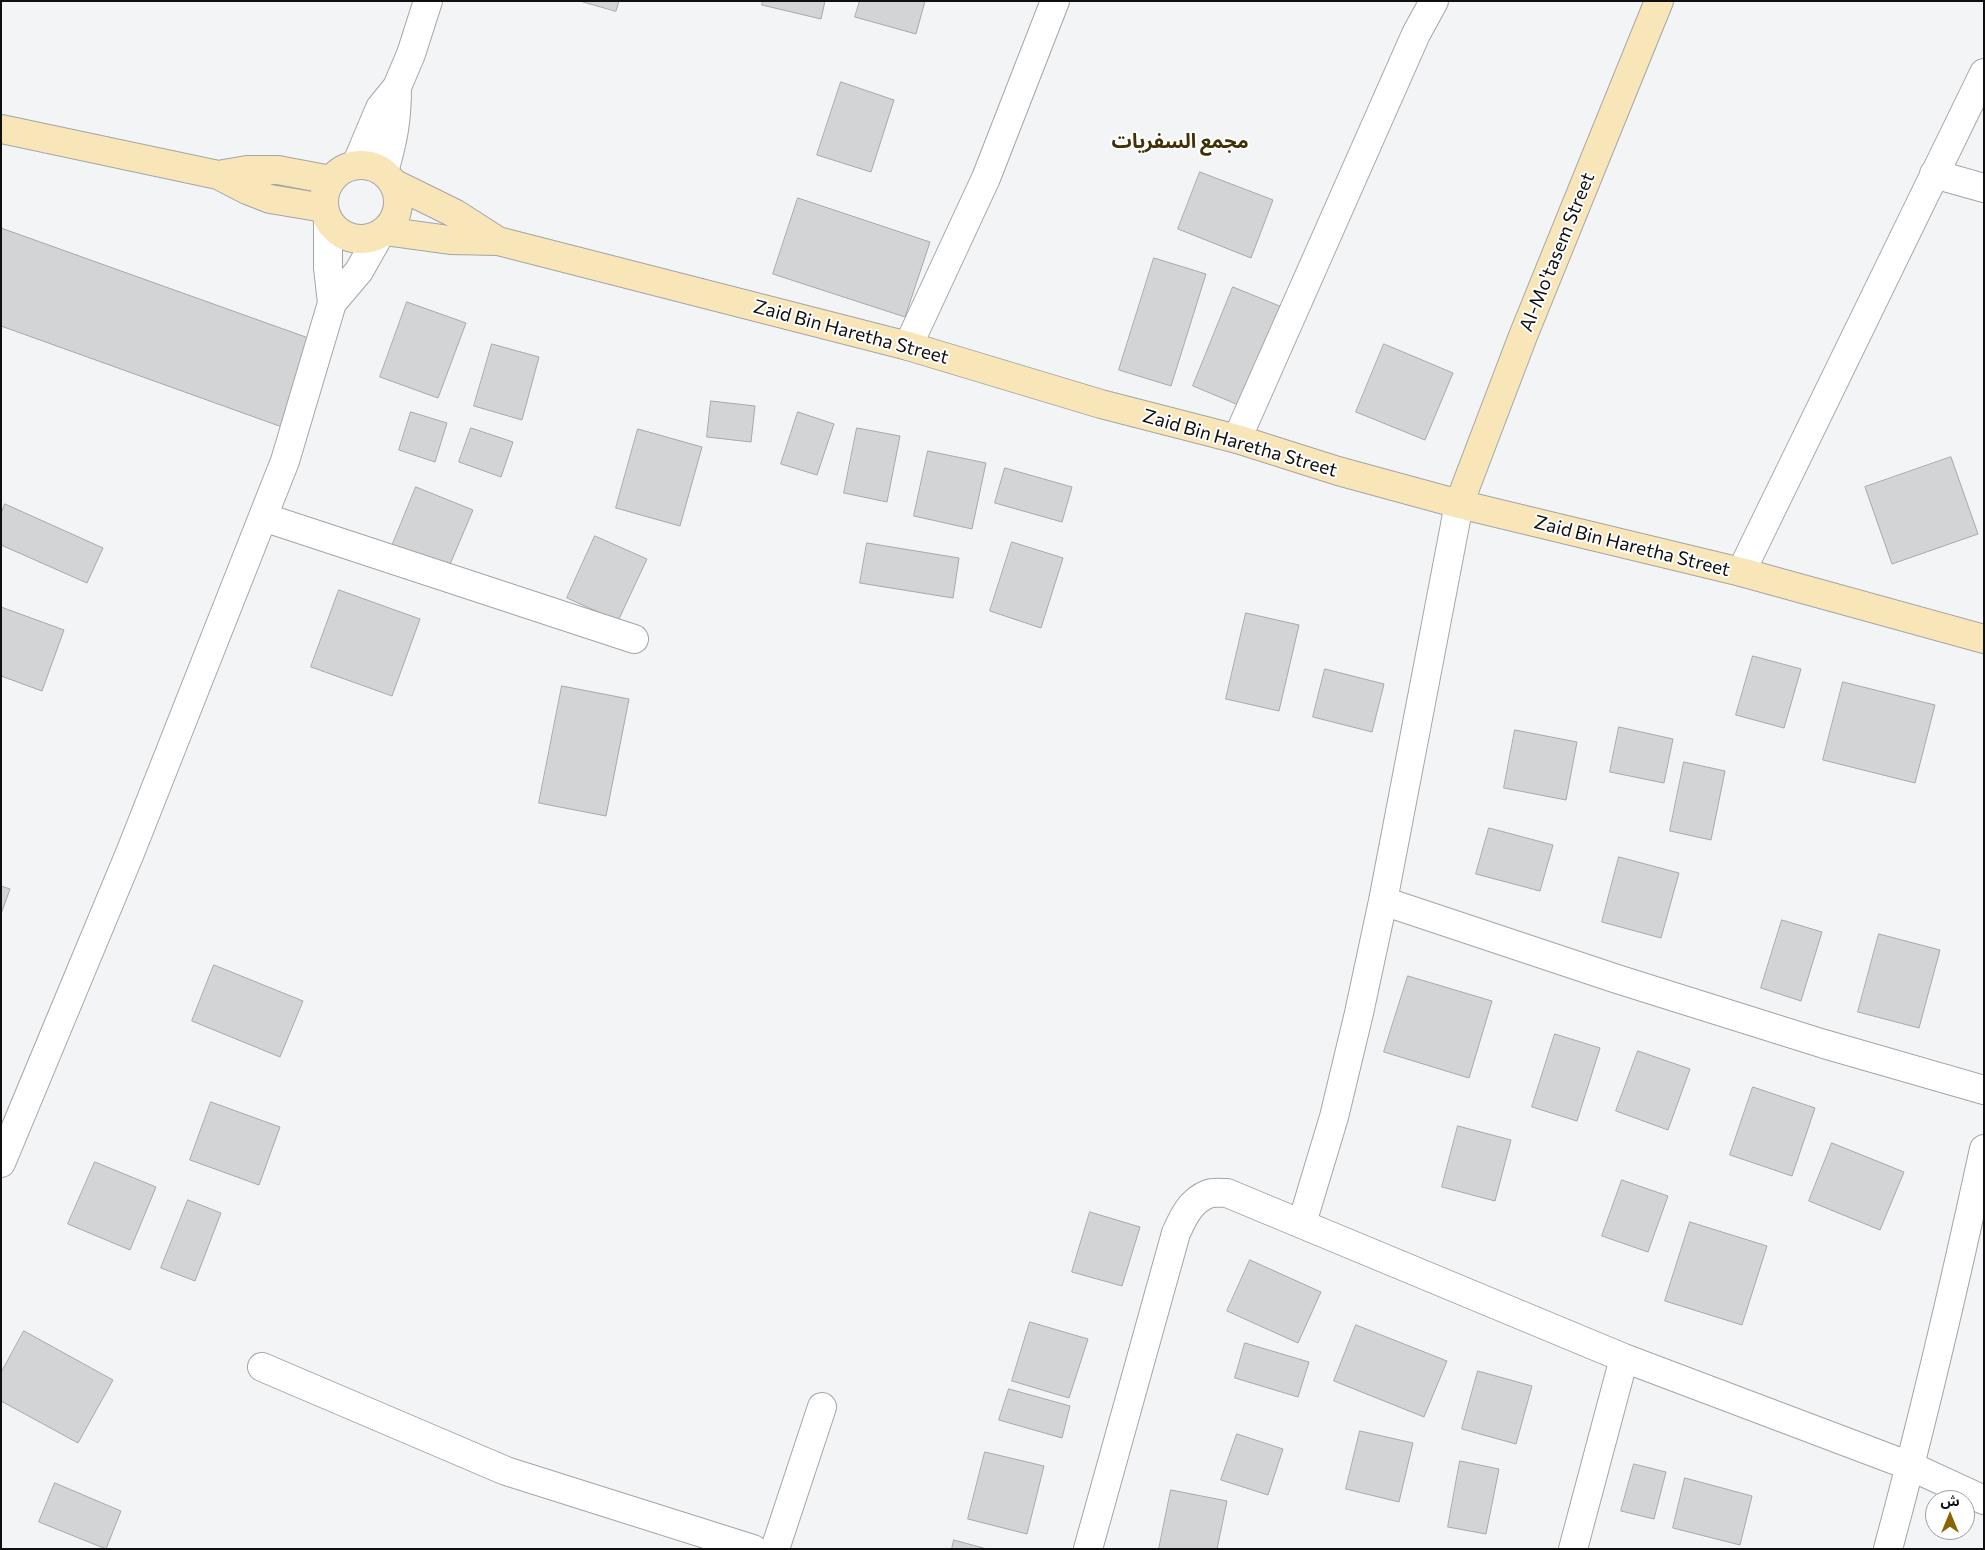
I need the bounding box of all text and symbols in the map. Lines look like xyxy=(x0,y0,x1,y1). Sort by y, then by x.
district label: مجمع السفريات xyxy=(1111,129,1249,153)
street label: Al-Mo'tasem Street xyxy=(1515,169,1599,335)
street label: Zaid Bin Haretha Street xyxy=(751,295,951,369)
street label: Zaid Bin Haretha Street xyxy=(1140,404,1340,482)
street label: Zaid Bin Haretha Street xyxy=(1532,511,1732,581)
north arrow xyxy=(1925,1490,1975,1540)
text: ش xyxy=(1940,1492,1960,1509)

